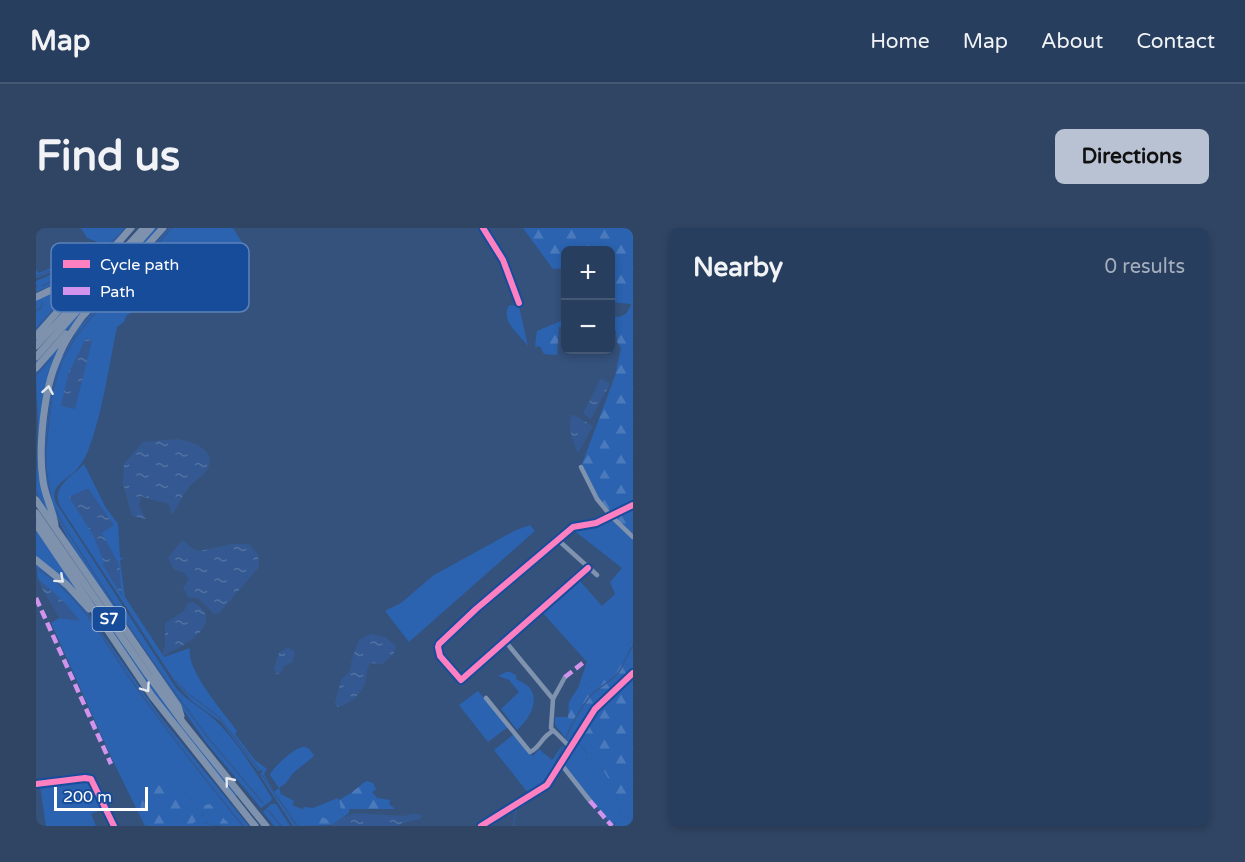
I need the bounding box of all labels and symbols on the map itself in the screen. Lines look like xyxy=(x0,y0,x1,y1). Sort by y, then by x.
legend xyxy=(51,243,249,312)
text: Cycle path xyxy=(100,255,179,275)
text: Path xyxy=(100,282,135,302)
one-way arrow xyxy=(42,385,54,394)
one-way arrow xyxy=(54,572,64,583)
road number: S7 xyxy=(92,607,126,631)
one-way arrow xyxy=(139,681,150,692)
one-way arrow xyxy=(226,776,237,787)
scale bar xyxy=(54,784,148,812)

